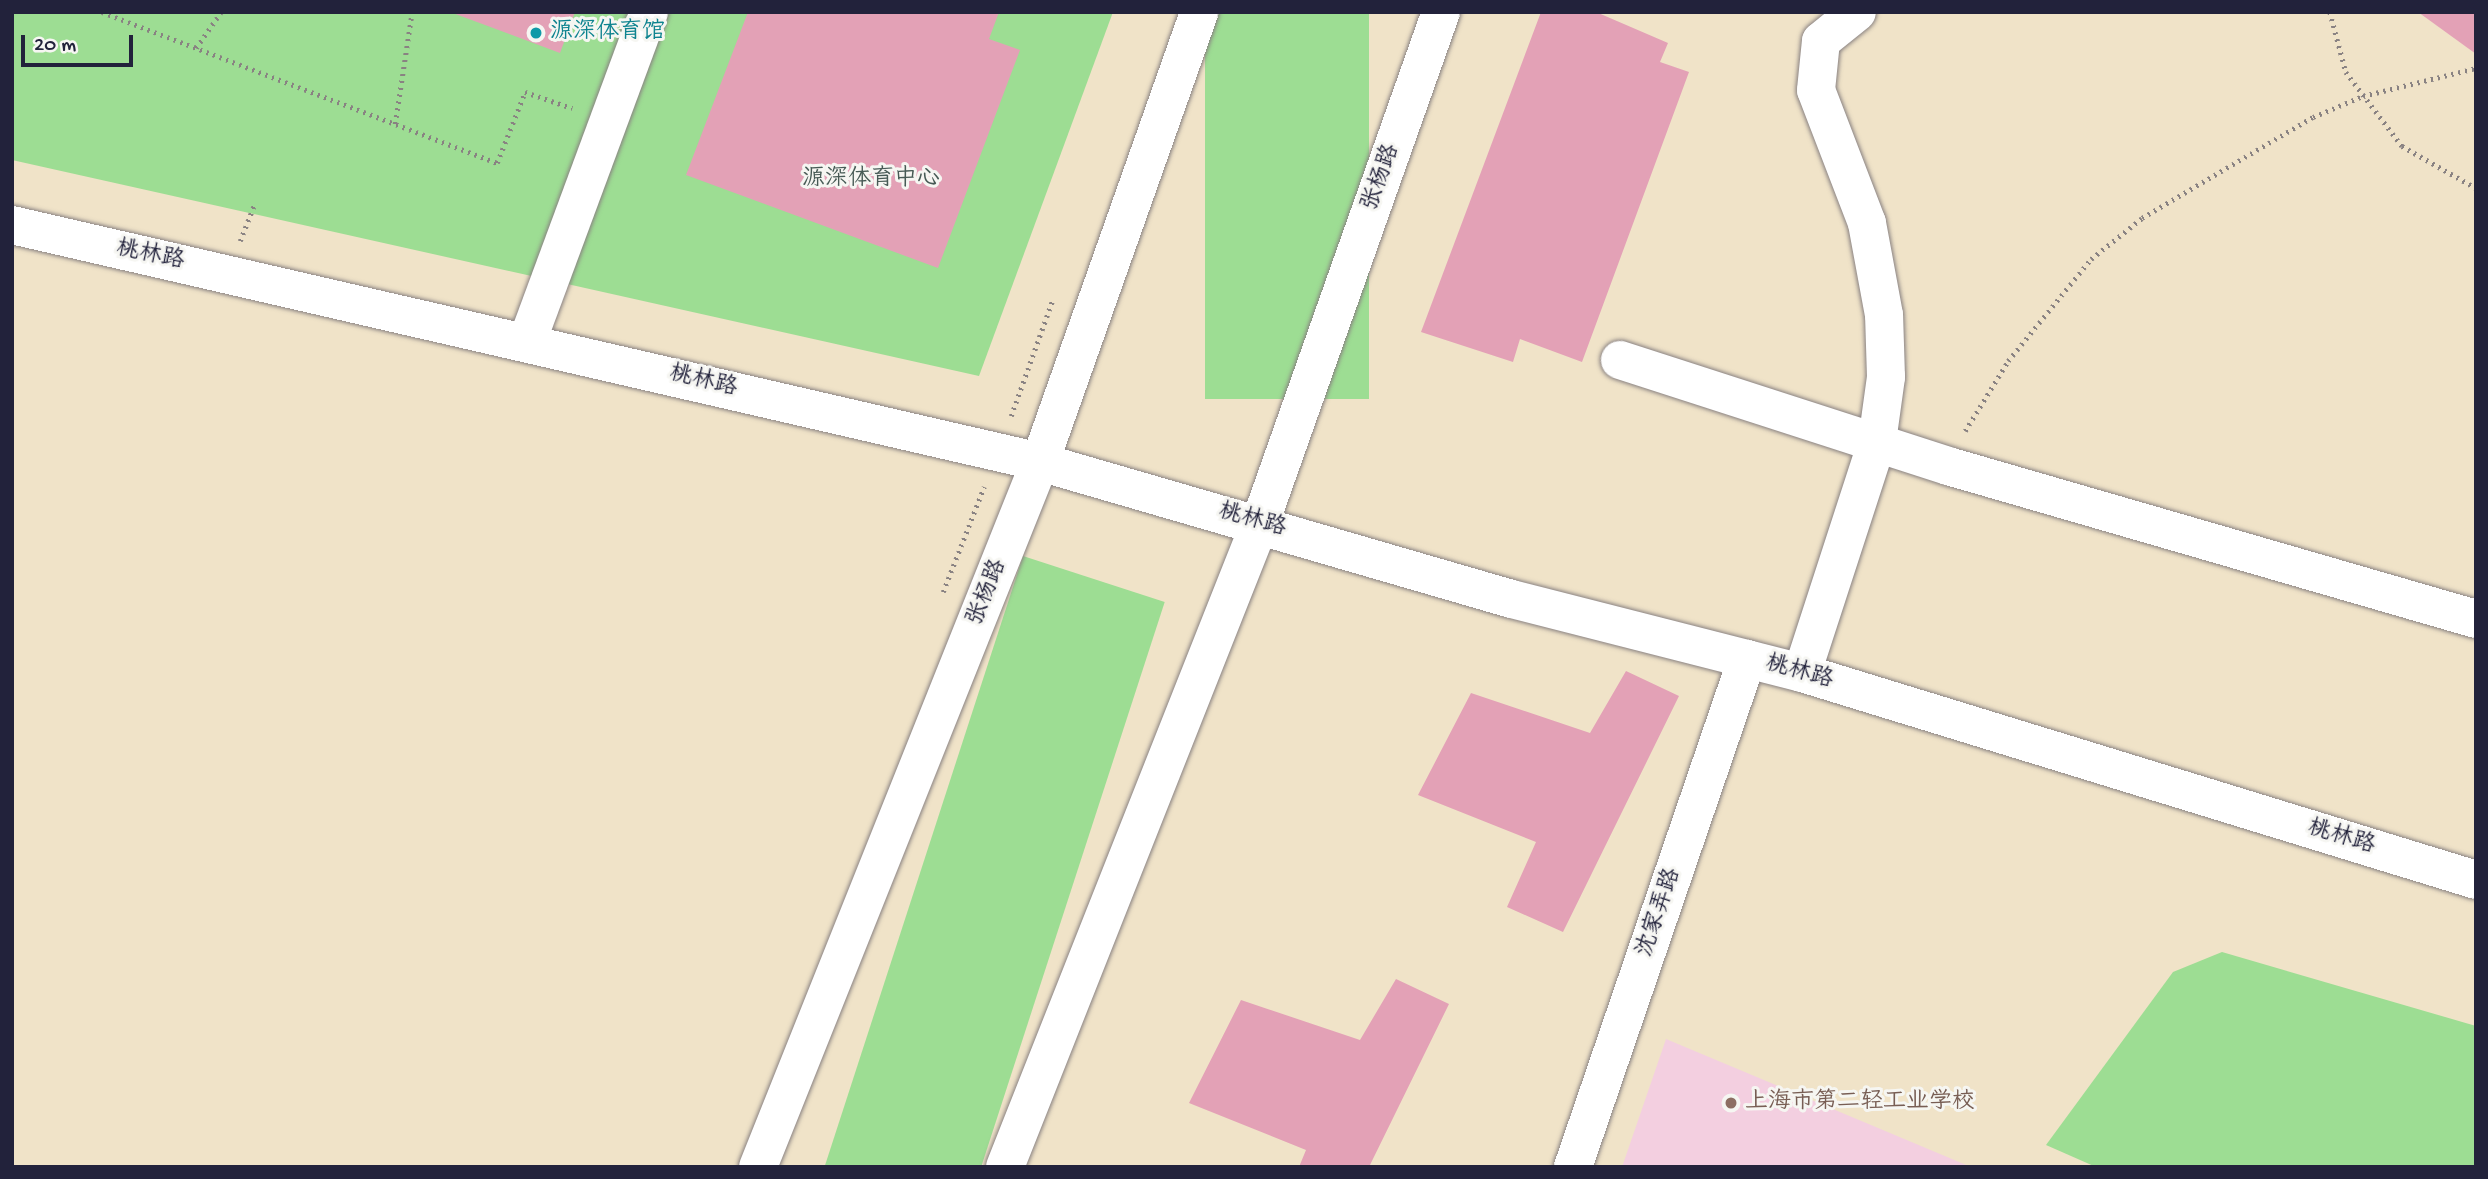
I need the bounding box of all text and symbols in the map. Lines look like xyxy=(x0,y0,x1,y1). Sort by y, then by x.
place label: 源深体育馆 xyxy=(550,19,665,47)
scale bar xyxy=(24,21,136,65)
marker: 源深体育馆 xyxy=(528,25,544,41)
text: 20 m xyxy=(34,34,76,59)
street label: 张杨路 xyxy=(1357,141,1407,215)
park label: 源深体育中心 xyxy=(802,166,940,194)
street label: 桃林路 xyxy=(113,235,187,277)
street label: 桃林路 xyxy=(666,360,740,404)
street label: 桃林路 xyxy=(1215,498,1289,544)
street label: 张杨路 xyxy=(962,556,1014,630)
street label: 桃林路 xyxy=(1762,650,1836,696)
street label: 桃林路 xyxy=(2304,815,2378,861)
street label: 沈家弄路 xyxy=(1632,865,1688,961)
place label: 上海市第二轻工业学校 xyxy=(1745,1089,1975,1117)
marker: 上海市第二轻工业学校 xyxy=(1723,1095,1739,1111)

